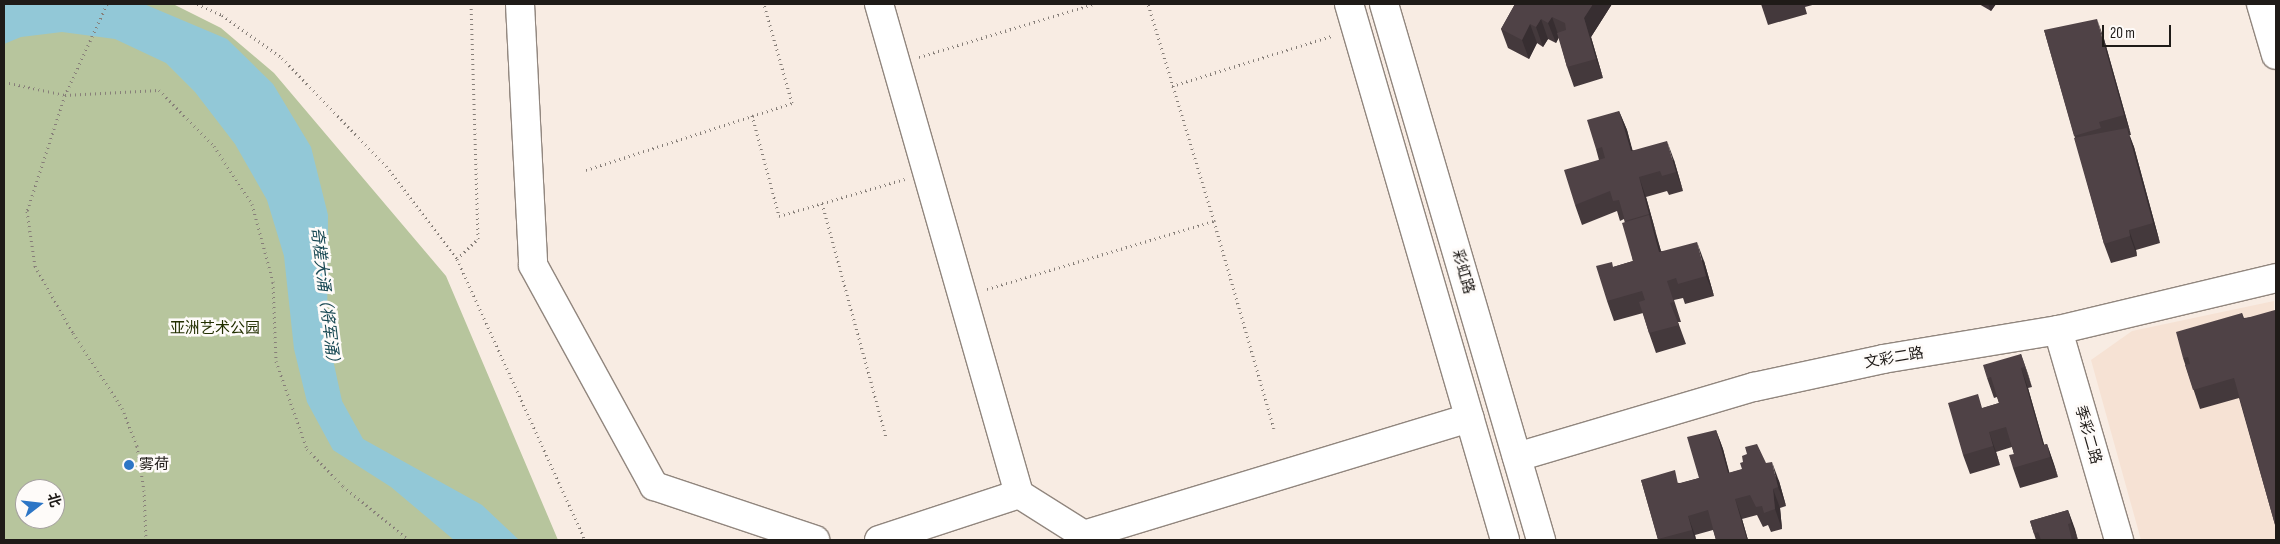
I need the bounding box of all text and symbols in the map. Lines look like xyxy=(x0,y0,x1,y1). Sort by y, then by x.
scale bar xyxy=(2105,15,2174,47)
text: 20 m xyxy=(2110,24,2135,43)
water label: 奇槎大涌（将军涌） xyxy=(306,226,342,372)
street label: 彩虹路 xyxy=(1448,248,1478,296)
park label: 亚洲艺术公园 xyxy=(170,320,260,338)
street label: 文彩二路 xyxy=(1863,344,1925,372)
street label: 季彩二路 xyxy=(2071,404,2105,466)
place label: 雾荷 xyxy=(139,456,169,474)
marker: 雾荷 xyxy=(123,459,135,471)
north arrow xyxy=(15,479,65,529)
text: 北 xyxy=(44,491,64,509)

